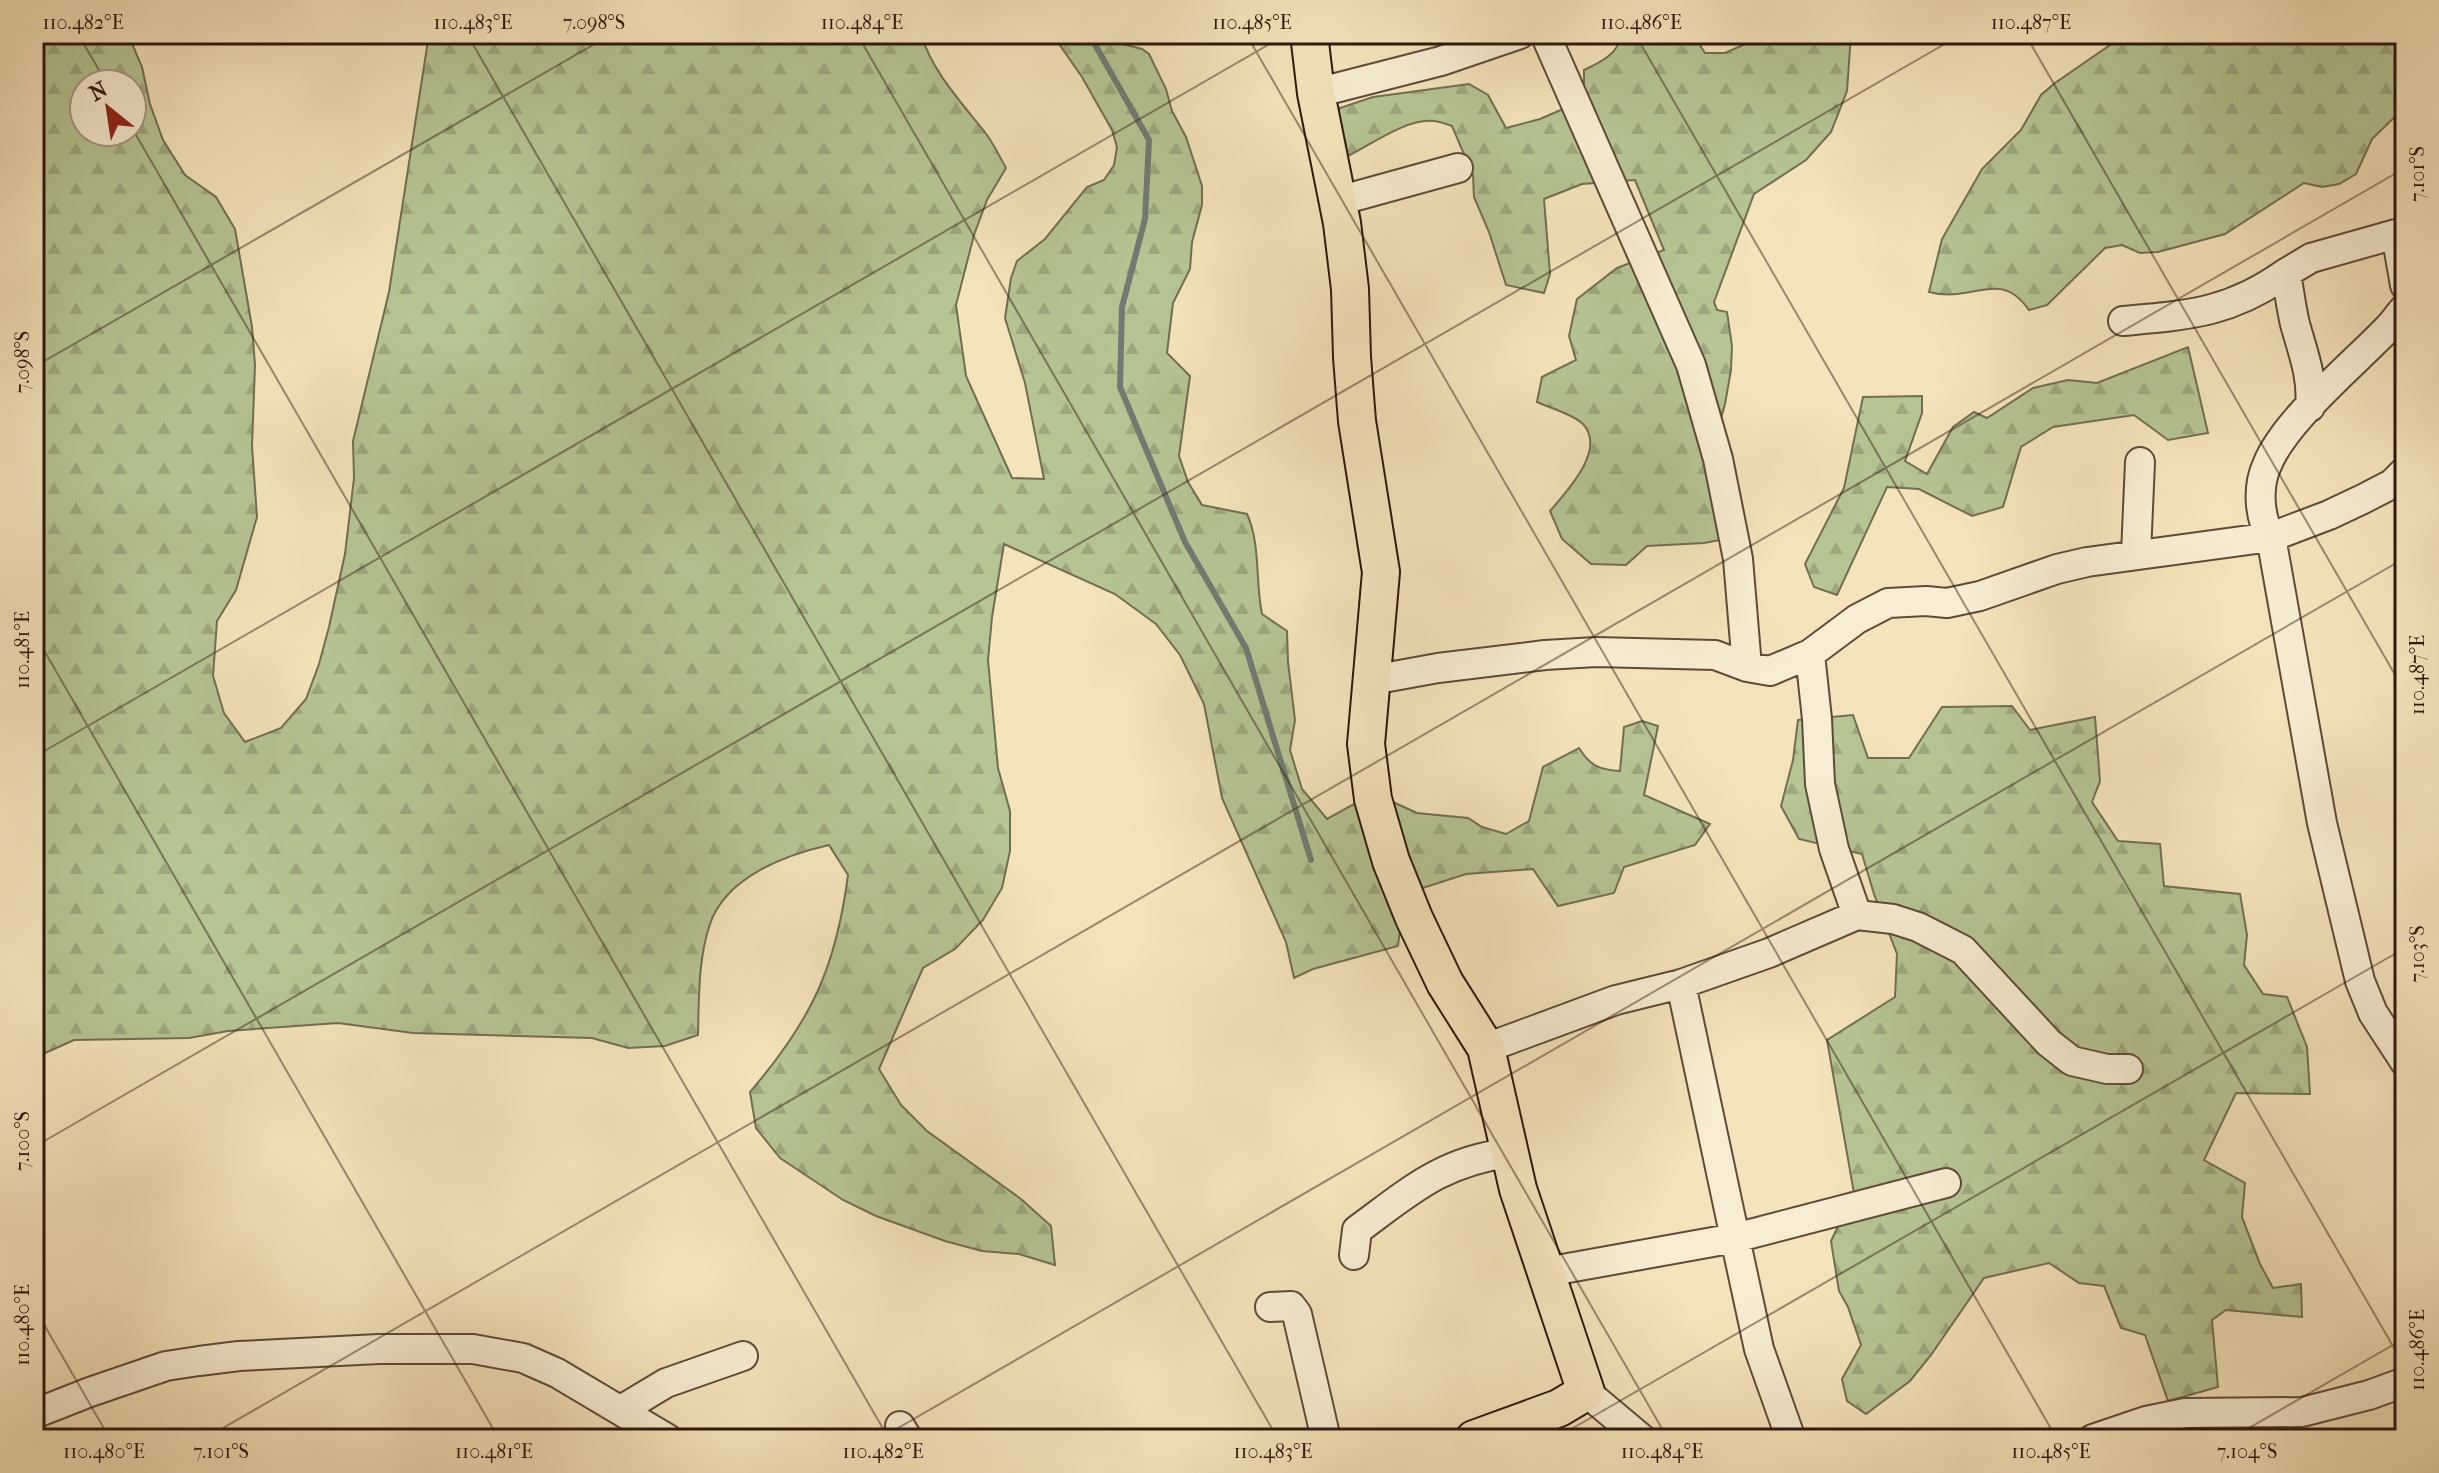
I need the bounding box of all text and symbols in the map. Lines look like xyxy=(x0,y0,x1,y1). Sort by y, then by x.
text: 110.482°E xyxy=(42,11,124,34)
text: 110.483°E xyxy=(433,11,513,34)
text: 7.098°S xyxy=(563,11,625,34)
text: 110.484°E xyxy=(821,11,903,34)
text: 110.485°E xyxy=(1212,11,1292,34)
text: 110.486°E xyxy=(1600,11,1682,34)
text: 110.487°E xyxy=(1991,11,2071,34)
north arrow xyxy=(68,68,148,148)
text: N xyxy=(85,76,112,107)
text: 7.101°S xyxy=(2406,146,2429,202)
text: 7.098°S xyxy=(11,331,34,393)
text: 110.481°E xyxy=(11,611,34,689)
text: 110.487°E xyxy=(2406,635,2429,715)
text: 7.103°S xyxy=(2406,925,2429,983)
text: 7.100°S xyxy=(11,1111,34,1171)
text: 110.480°E xyxy=(11,1284,34,1366)
text: 110.486°E xyxy=(2406,1309,2429,1391)
text: 110.480°E xyxy=(63,1440,145,1463)
text: 7.101°S xyxy=(193,1440,249,1463)
text: 110.481°E xyxy=(455,1440,533,1463)
text: 110.482°E xyxy=(842,1440,924,1463)
text: 110.483°E xyxy=(1233,1440,1313,1463)
text: 110.484°E xyxy=(1621,1440,1703,1463)
text: 110.485°E xyxy=(2011,1440,2091,1463)
text: 7.104°S xyxy=(2217,1440,2277,1463)

